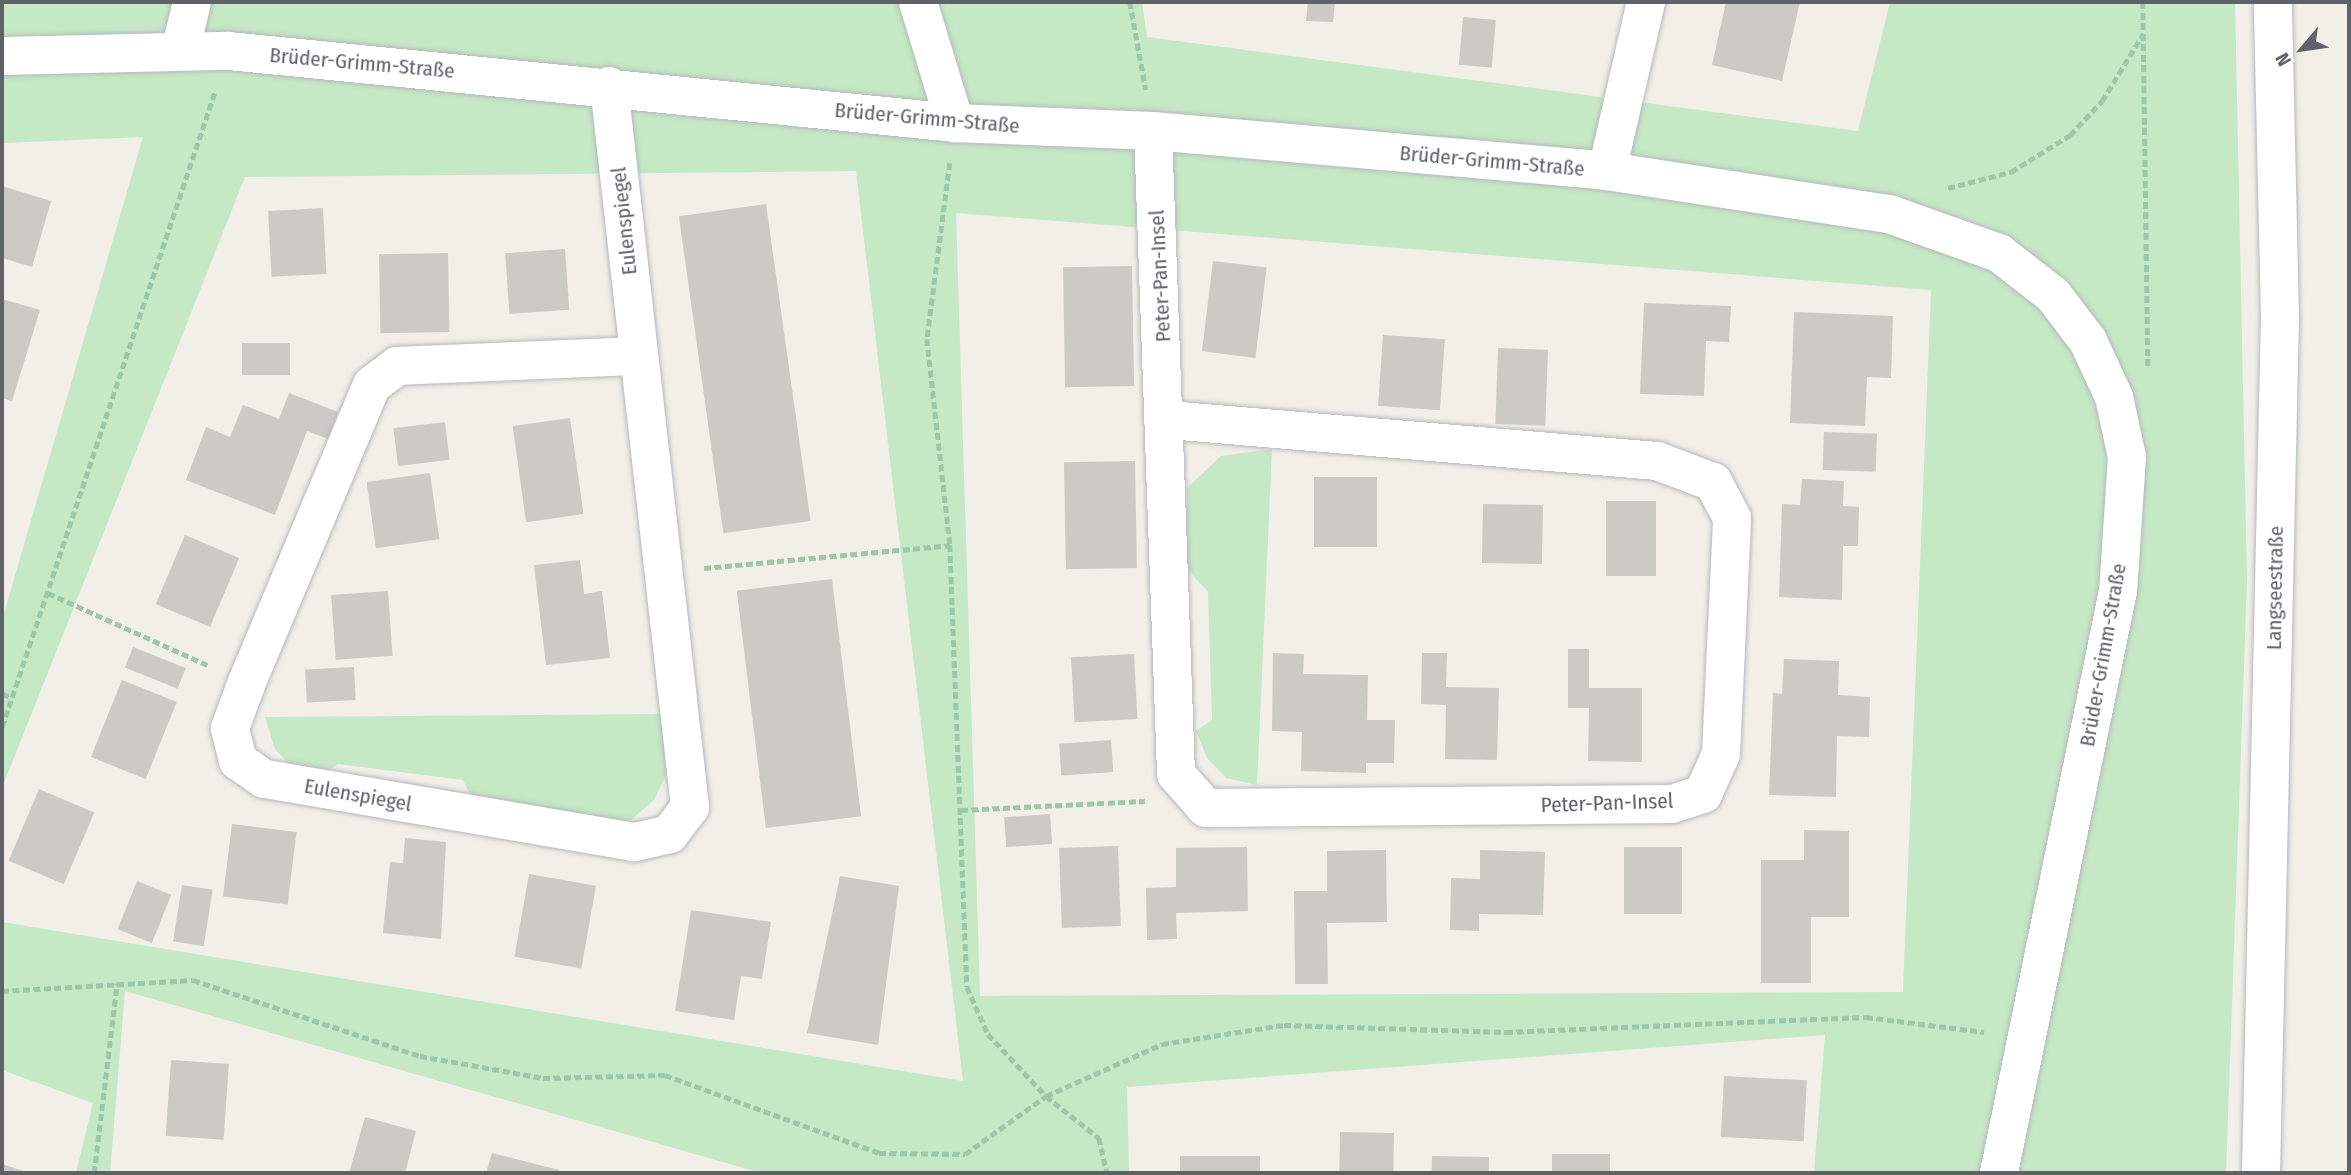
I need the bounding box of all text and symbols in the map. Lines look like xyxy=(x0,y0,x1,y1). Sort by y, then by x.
north arrow xyxy=(2267,14,2337,84)
street label: Brüder-Grimm-Straße xyxy=(268,42,456,84)
text: N xyxy=(2270,49,2296,70)
street label: Brüder-Grimm-Straße xyxy=(833,97,1021,139)
street label: Brüder-Grimm-Straße xyxy=(1398,140,1586,182)
street label: Eulenspiegel xyxy=(606,166,642,276)
street label: Peter-Pan-Insel xyxy=(1144,209,1176,343)
street label: Langseestraße xyxy=(2261,526,2289,650)
street label: Brüder-Grimm-Straße xyxy=(2074,561,2132,749)
street label: Eulenspiegel xyxy=(302,773,414,817)
street label: Peter-Pan-Insel xyxy=(1540,788,1674,818)

